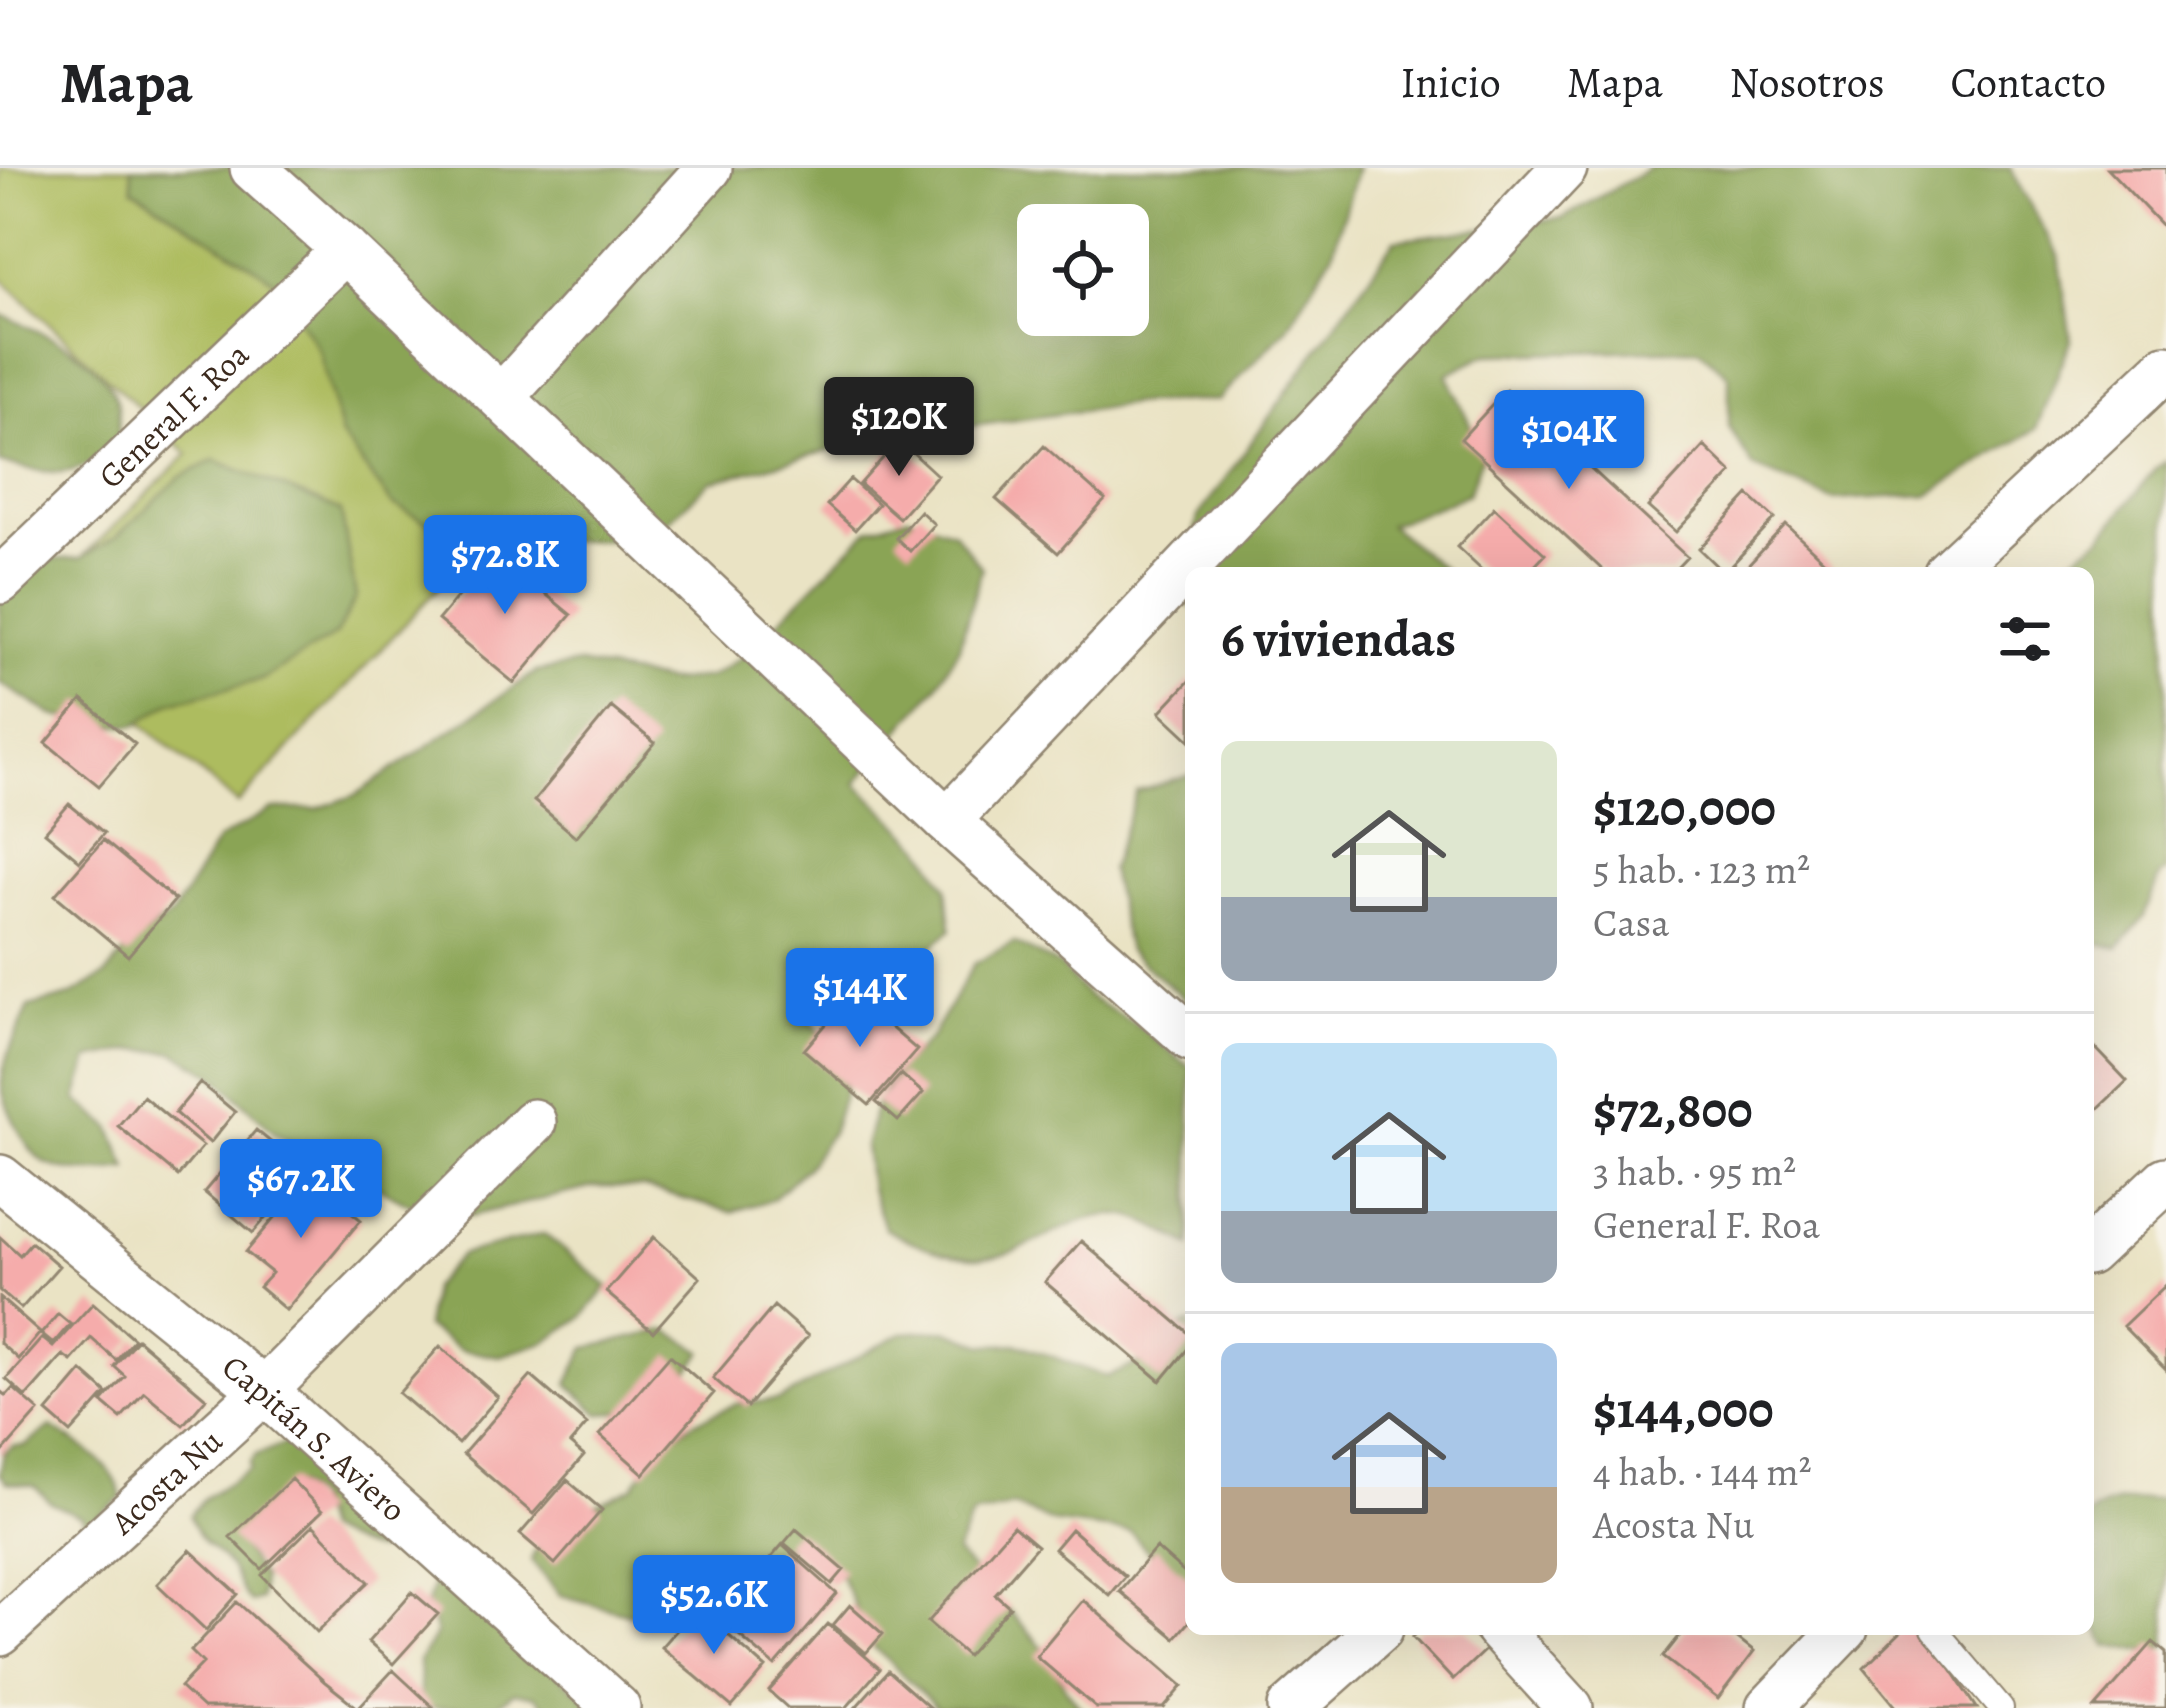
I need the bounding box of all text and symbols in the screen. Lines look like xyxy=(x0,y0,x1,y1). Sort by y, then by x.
text: Mapa xyxy=(60,44,193,122)
text: Inicio xyxy=(1401,54,1501,111)
text: Mapa xyxy=(1567,54,1663,111)
text: Nosotros xyxy=(1729,54,1885,111)
text: Contacto xyxy=(1951,54,2106,111)
map controls xyxy=(1017,204,1149,336)
button: locate xyxy=(1017,204,1149,336)
street label: General F. Roa xyxy=(89,332,259,498)
pin: $120K xyxy=(815,377,983,479)
text: $120K xyxy=(851,389,947,442)
pin: $104K xyxy=(1485,390,1653,492)
text: $104K xyxy=(1521,402,1617,455)
pin: $72.8K xyxy=(407,515,603,617)
text: $72.8K xyxy=(451,527,559,580)
text: 6 viviendas xyxy=(1221,604,1456,674)
icon: filters xyxy=(1992,606,2058,672)
text: $120,000 xyxy=(1593,773,1776,843)
icon: home xyxy=(1317,789,1461,933)
text: 5 hab. · 123 m² xyxy=(1593,843,1810,896)
text: Casa xyxy=(1593,896,1669,949)
pin: $144K xyxy=(776,948,944,1050)
text: $144K xyxy=(813,960,907,1013)
text: $72,800 xyxy=(1593,1075,1753,1145)
icon: home xyxy=(1317,1091,1461,1235)
pin: $67.2K xyxy=(203,1139,399,1241)
text: 3 hab. · 95 m² xyxy=(1593,1145,1796,1198)
text: $67.2K xyxy=(247,1151,355,1204)
text: General F. Roa xyxy=(1593,1198,1820,1251)
street label: Capitán S. Aviero xyxy=(213,1344,416,1531)
text: $144,000 xyxy=(1593,1375,1774,1445)
icon: home xyxy=(1317,1391,1461,1535)
street label: Acosta Nu xyxy=(100,1419,232,1545)
text: 4 hab. · 144 m² xyxy=(1593,1445,1812,1498)
text: Acosta Nu xyxy=(1593,1498,1754,1551)
pin: $52.6K xyxy=(616,1555,812,1657)
text: $52.6K xyxy=(660,1567,768,1620)

